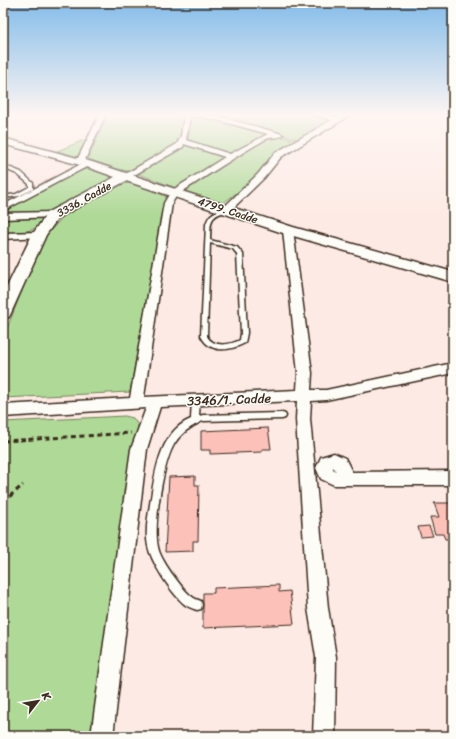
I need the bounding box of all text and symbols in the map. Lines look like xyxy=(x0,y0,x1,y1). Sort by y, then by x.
street label: 3336. Cadde xyxy=(53,176,115,222)
street label: 4799. Cadde xyxy=(195,192,261,229)
street label: 3346/1. Cadde xyxy=(187,387,272,412)
north arrow xyxy=(18,681,58,721)
text: K xyxy=(36,687,57,705)

